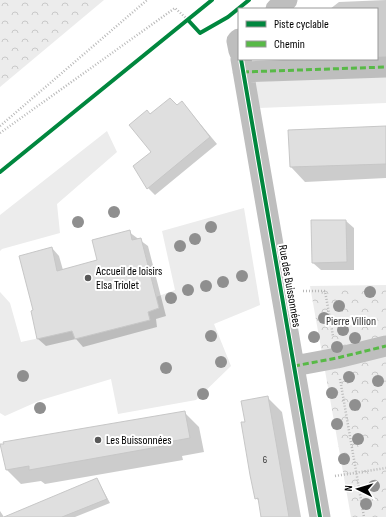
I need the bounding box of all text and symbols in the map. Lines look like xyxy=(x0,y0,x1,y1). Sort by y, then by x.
legend xyxy=(238,8,378,60)
text: Piste cyclable xyxy=(274,17,329,32)
text: Chemin xyxy=(274,37,305,52)
street label: Rue des Buissonnées xyxy=(275,244,304,329)
place label: Accueil de loisirs Elsa Triolet xyxy=(95,264,162,293)
marker: Accueil de loisirs Elsa Triolet xyxy=(83,273,93,283)
park label: Pierre Villion xyxy=(326,314,376,329)
place label: Les Buissonnées xyxy=(106,433,172,448)
marker: Les Buissonnées xyxy=(93,435,103,445)
house number: 6 xyxy=(263,454,267,466)
north arrow xyxy=(338,469,378,509)
text: N xyxy=(342,485,355,492)

